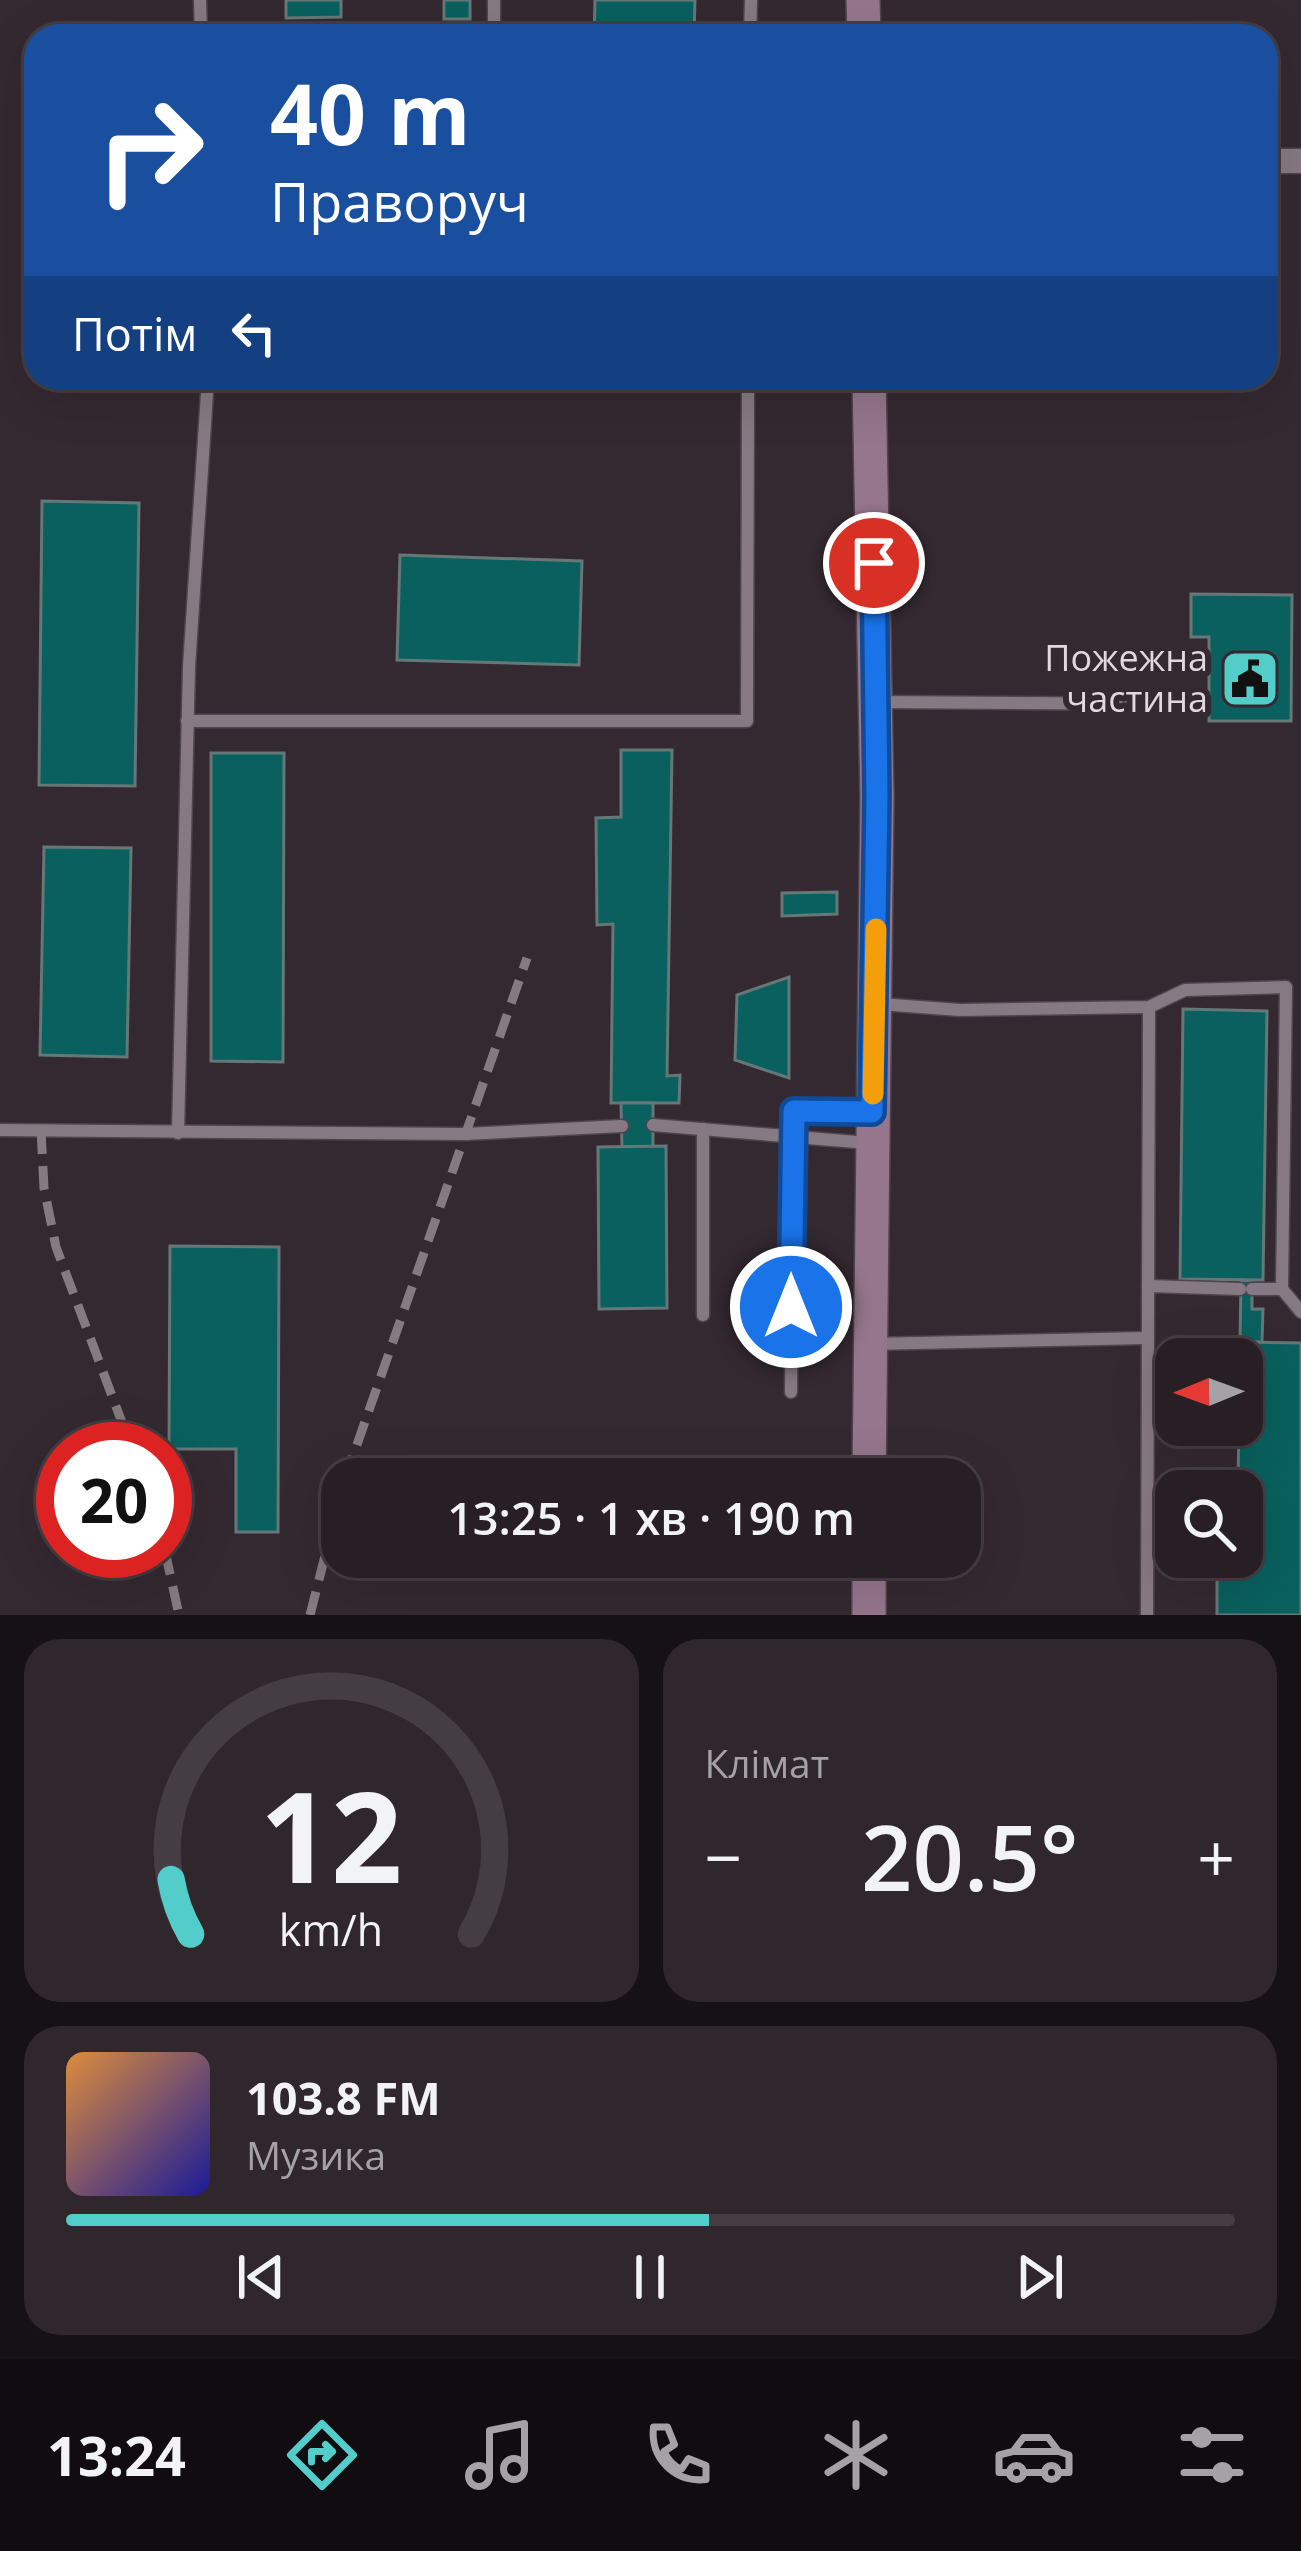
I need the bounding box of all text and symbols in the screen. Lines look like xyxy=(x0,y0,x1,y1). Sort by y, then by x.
text: 40 m xyxy=(270,55,470,170)
icon: right xyxy=(72,72,228,228)
text: Праворуч xyxy=(270,164,529,238)
icon: left xyxy=(221,300,287,366)
text: Потім xyxy=(72,303,197,364)
pin xyxy=(823,512,925,614)
icon: arrive xyxy=(841,530,907,596)
place label: Пожежна частина xyxy=(1044,633,1208,723)
public building icon: Пожежна частина xyxy=(1219,648,1281,710)
position arrow xyxy=(728,1244,854,1370)
north arrow xyxy=(1155,1338,1263,1446)
map controls xyxy=(1155,1338,1263,1578)
speed limit sign: 20 xyxy=(36,1422,192,1578)
button: search xyxy=(1155,1470,1263,1578)
text: 13:25 · 1 хв · 190 m xyxy=(447,1487,855,1548)
text: Клімат xyxy=(705,1736,829,1789)
text: 12 xyxy=(260,1750,403,1920)
text: 20.5° xyxy=(861,1795,1079,1917)
text: − xyxy=(705,1811,742,1901)
text: + xyxy=(1197,1811,1235,1901)
text: km/h xyxy=(279,1899,383,1958)
text: 103.8 FM xyxy=(246,2067,441,2128)
text: Музика xyxy=(246,2128,386,2181)
icon: previous xyxy=(228,2244,294,2310)
icon: pause xyxy=(617,2244,683,2310)
icon: next xyxy=(1007,2244,1073,2310)
icon: directions xyxy=(280,2413,364,2497)
icon: music xyxy=(458,2413,542,2497)
icon: phone xyxy=(636,2413,720,2497)
icon: climate xyxy=(814,2413,898,2497)
icon: car xyxy=(992,2413,1076,2497)
icon: filters xyxy=(1170,2413,1254,2497)
text: 13:24 xyxy=(47,2418,186,2492)

